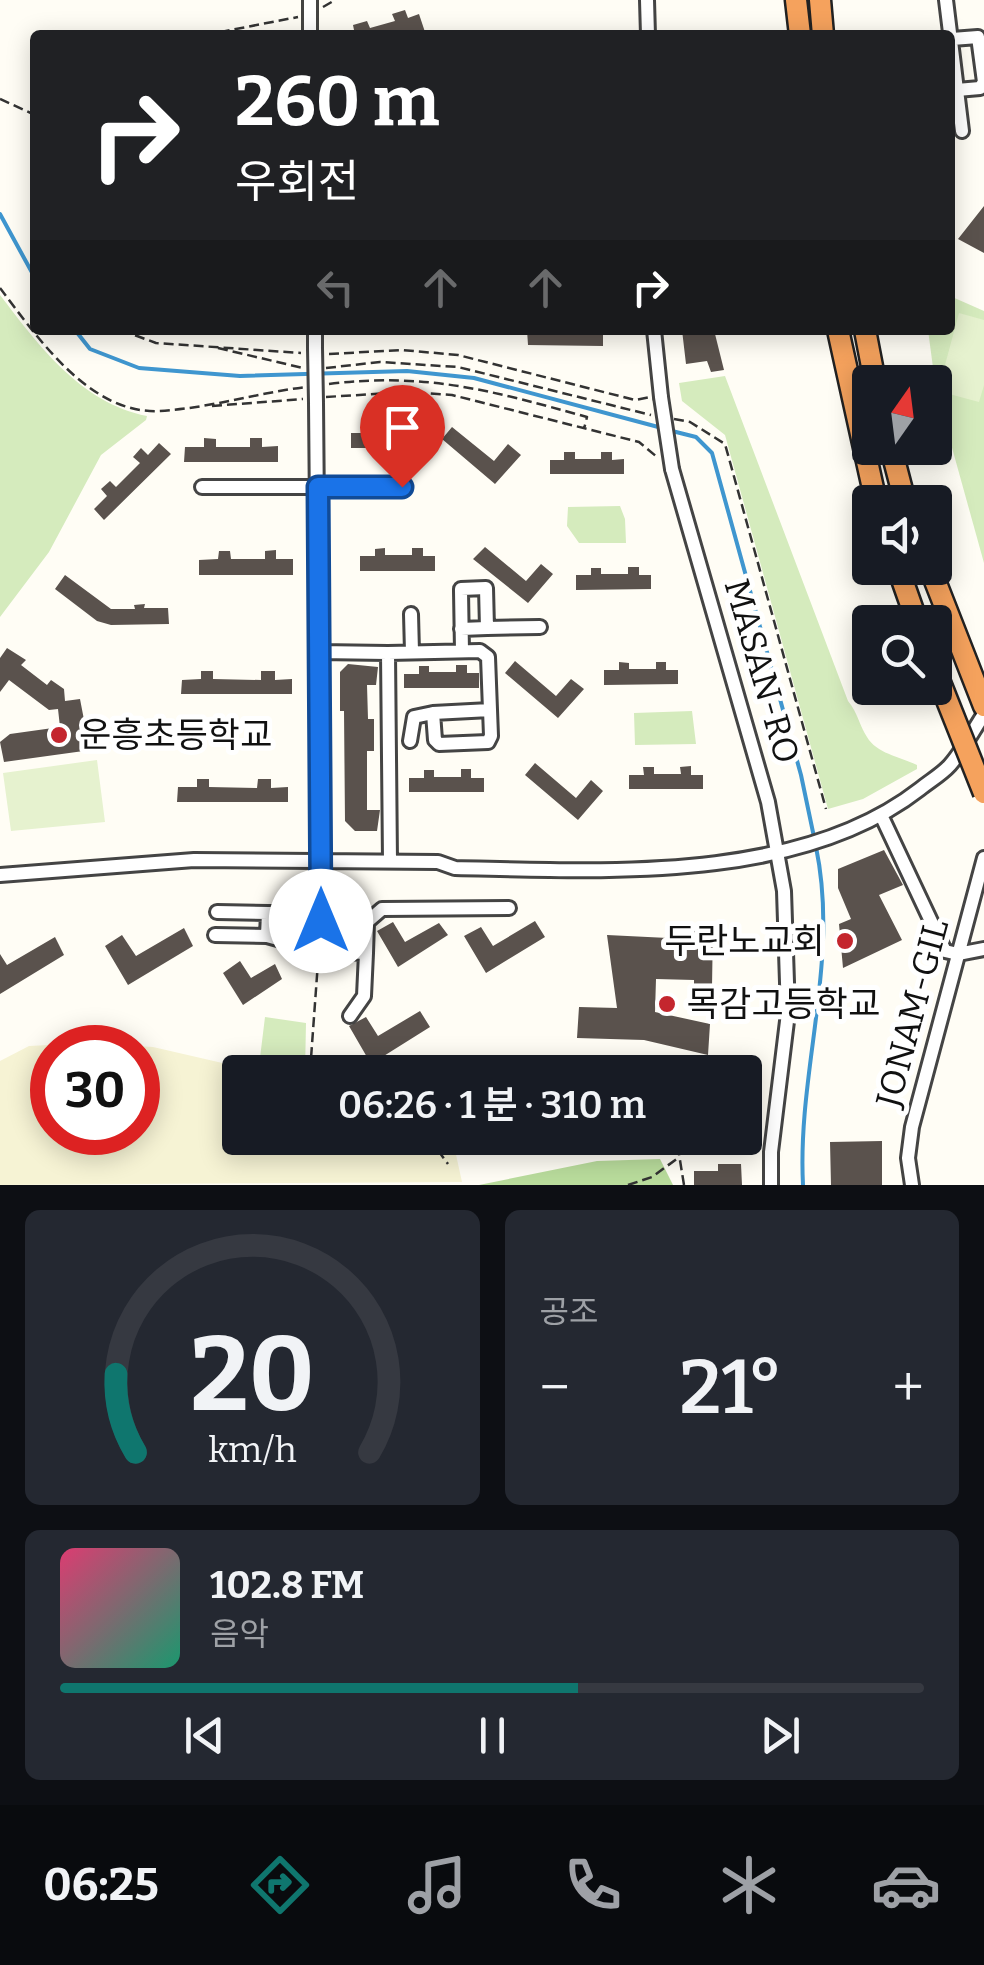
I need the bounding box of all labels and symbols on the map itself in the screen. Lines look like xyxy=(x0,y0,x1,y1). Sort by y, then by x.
north arrow xyxy=(852,365,952,465)
pin xyxy=(360,385,445,488)
street label: MASAN-RO xyxy=(716,574,808,768)
place label: 운흥초등학교 xyxy=(79,714,272,756)
marker: 운흥초등학교 xyxy=(48,724,70,746)
position arrow xyxy=(269,869,373,973)
street label: JONAM-GIL xyxy=(867,914,957,1113)
place label: 두란노교회 xyxy=(664,920,825,962)
marker: 두란노교회 xyxy=(834,930,856,952)
place label: 목감고등학교 xyxy=(687,983,880,1025)
marker: 목감고등학교 xyxy=(656,993,678,1015)
speed limit sign: 30 xyxy=(30,1025,160,1155)

